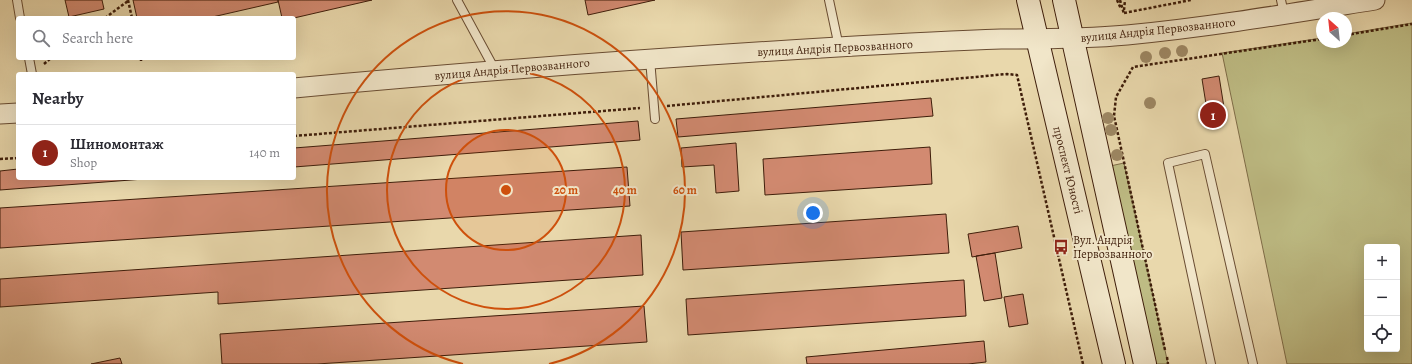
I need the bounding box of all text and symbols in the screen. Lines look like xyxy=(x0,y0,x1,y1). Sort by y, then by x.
north arrow xyxy=(1316,12,1352,48)
street label: вулиця Андрія Первозванного xyxy=(1080,14,1236,46)
search box xyxy=(16,16,296,60)
icon: search xyxy=(30,27,52,49)
text: Search here xyxy=(62,28,133,48)
street label: вулиця Андрія Первозванного xyxy=(757,36,913,60)
street label: вулиця Андрія Первозванного xyxy=(434,54,590,84)
text: Nearby xyxy=(32,87,83,110)
pin: 1 xyxy=(1200,100,1226,130)
street label: проспект Юності xyxy=(1049,125,1087,215)
text: Шиномонтаж xyxy=(70,134,164,154)
text: 1 xyxy=(43,144,47,161)
text: 140 m xyxy=(249,144,280,161)
text: Shop xyxy=(70,154,97,171)
text: 20 m xyxy=(554,182,578,198)
text: 40 m xyxy=(613,182,637,198)
text: 60 m xyxy=(673,182,697,198)
centre of rings xyxy=(499,183,513,197)
your location xyxy=(803,203,823,223)
place label: Вул. Андрія Первозванного xyxy=(1073,232,1152,262)
bus stop icon: Вул. Андрія Первозванного xyxy=(1052,238,1070,256)
map controls xyxy=(1364,244,1400,352)
button: + xyxy=(1364,244,1400,280)
button: − xyxy=(1364,280,1400,316)
button: locate xyxy=(1364,316,1400,352)

